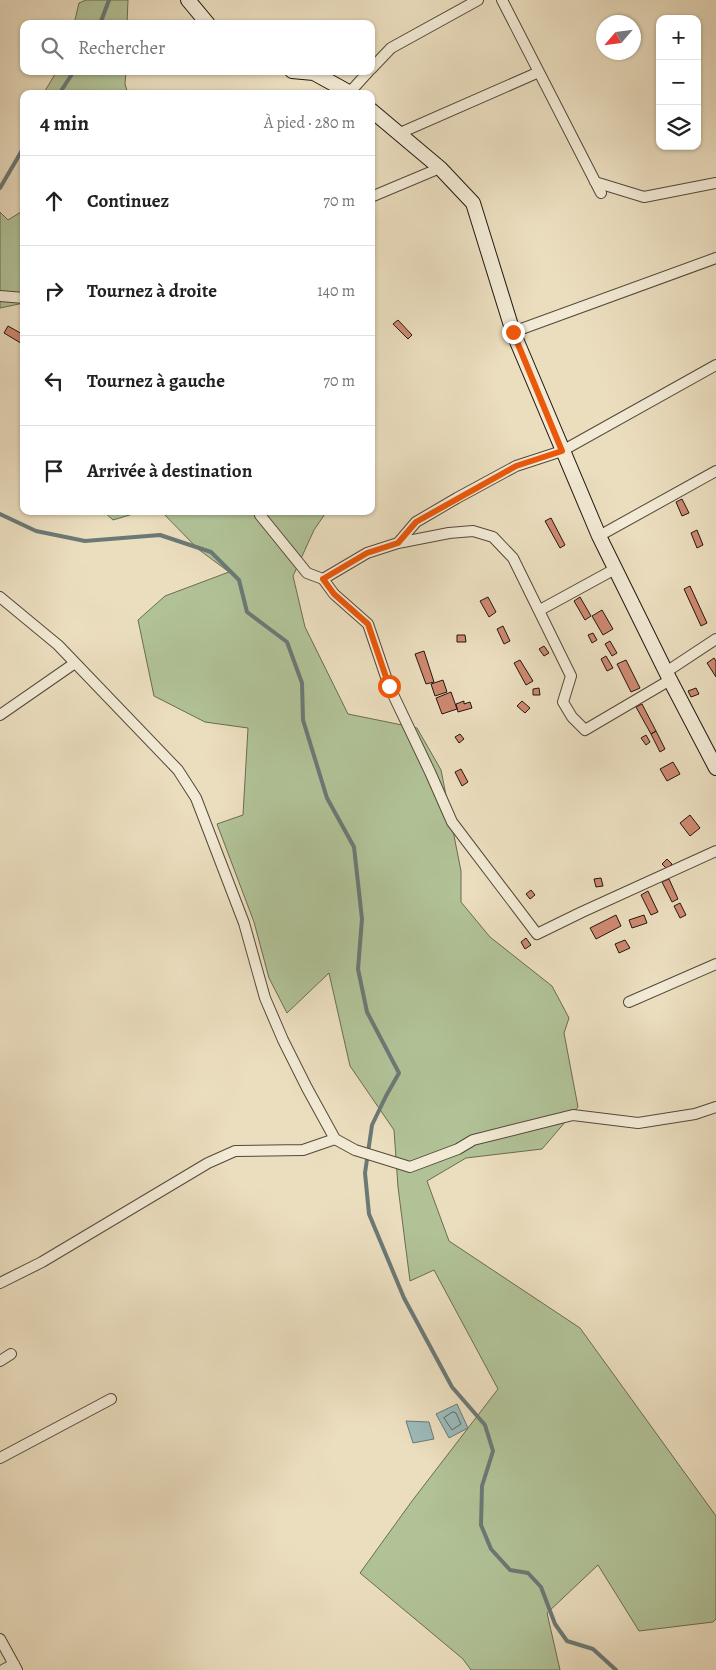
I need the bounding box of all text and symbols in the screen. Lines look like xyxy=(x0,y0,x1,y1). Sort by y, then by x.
north arrow xyxy=(596,15,641,60)
map controls xyxy=(656,15,701,150)
button: + xyxy=(656,15,701,60)
search box xyxy=(20,20,375,75)
icon: search xyxy=(38,34,66,62)
text: Rechercher xyxy=(78,35,165,61)
button: − xyxy=(656,60,701,105)
button: layers xyxy=(656,105,701,150)
text: 4 min xyxy=(40,109,89,137)
text: À pied · 280 m xyxy=(264,112,355,134)
icon: ahead xyxy=(40,187,68,215)
text: Continuez xyxy=(87,188,169,214)
text: 70 m xyxy=(323,190,355,212)
icon: right xyxy=(40,277,68,305)
text: Tournez à droite xyxy=(87,278,217,304)
text: 140 m xyxy=(317,280,355,302)
route end xyxy=(502,321,525,344)
icon: left xyxy=(40,367,68,395)
text: Tournez à gauche xyxy=(87,368,225,394)
text: 70 m xyxy=(323,370,355,392)
icon: arrive xyxy=(40,457,68,485)
text: Arrivée à destination xyxy=(87,458,252,484)
route start xyxy=(378,675,401,698)

